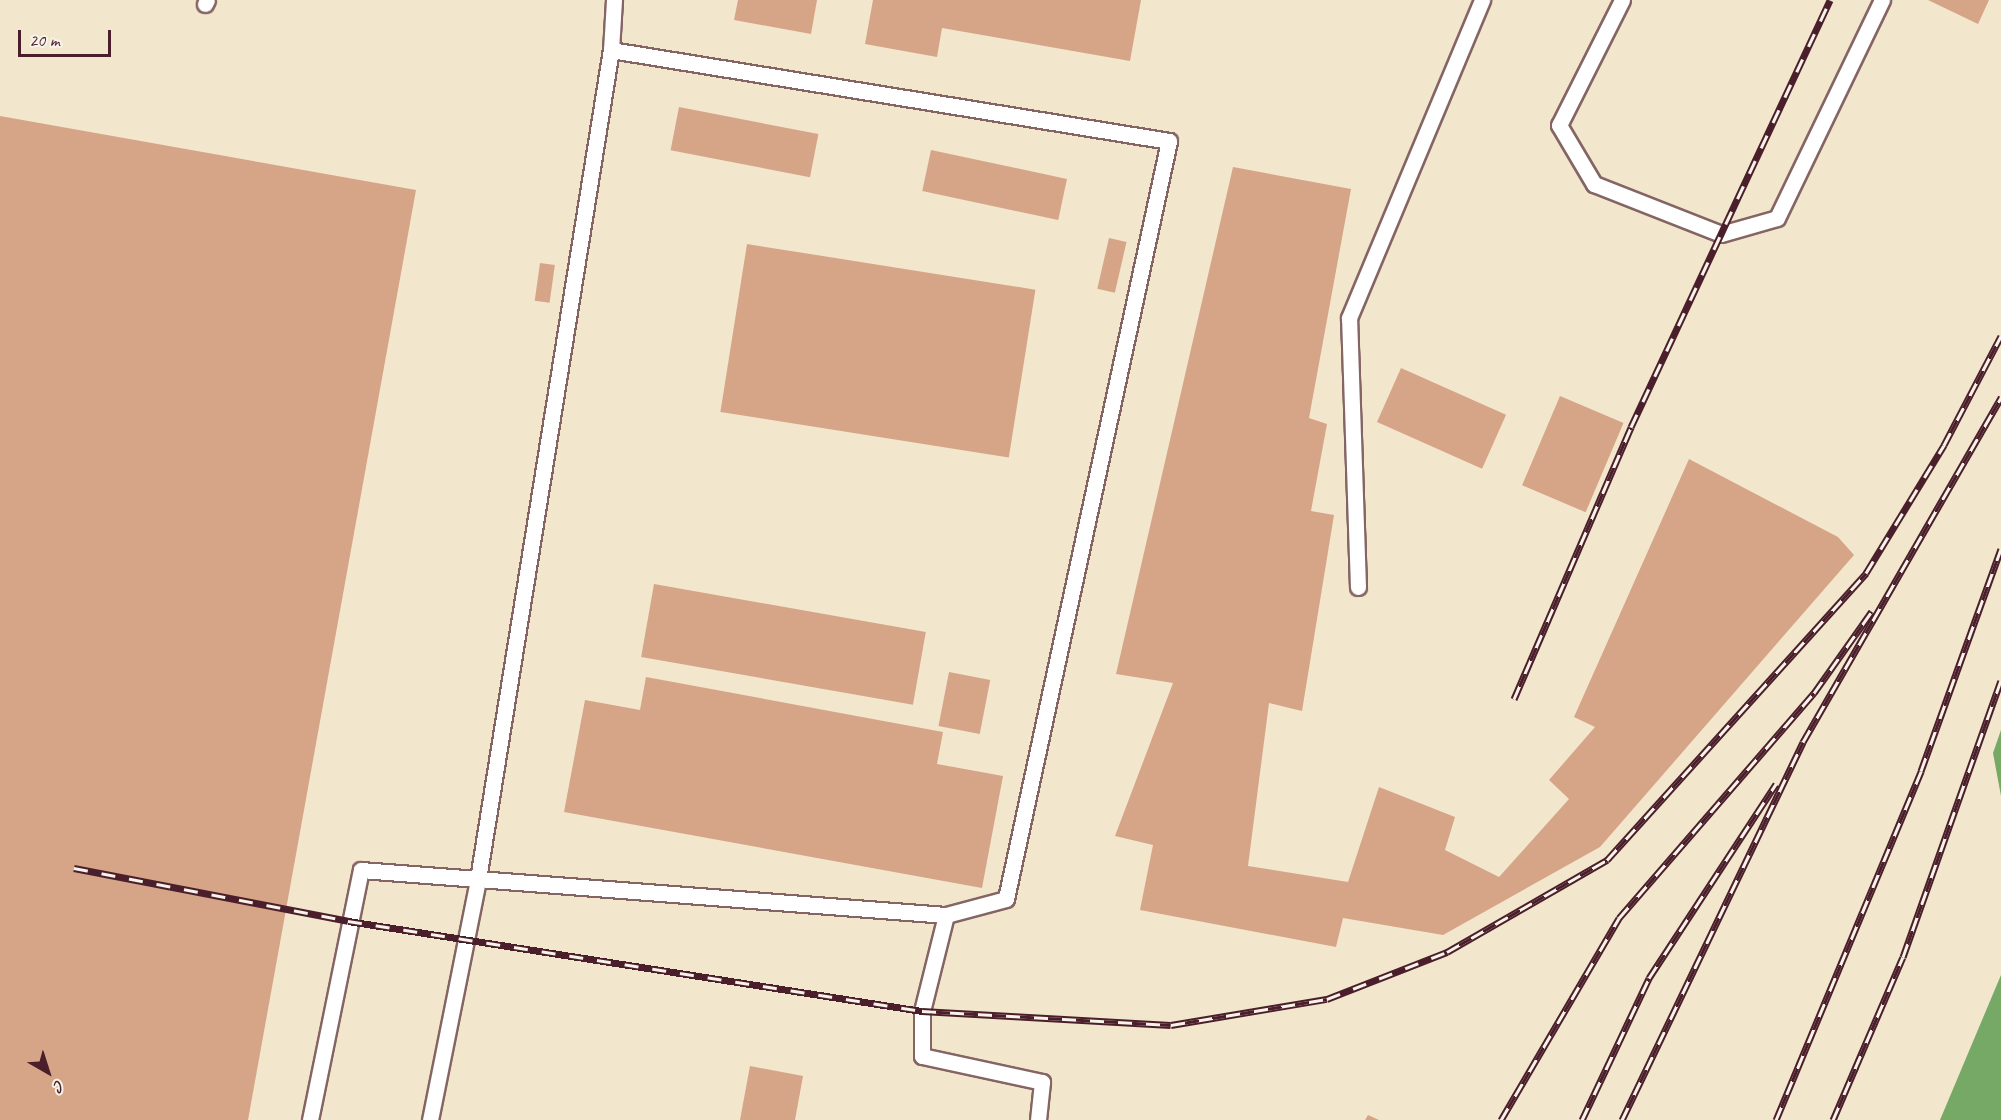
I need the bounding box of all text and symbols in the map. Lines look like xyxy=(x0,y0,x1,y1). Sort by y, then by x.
scale bar xyxy=(21,18,114,56)
text: 20 m xyxy=(29,29,60,51)
north arrow xyxy=(18,1042,78,1102)
text: С xyxy=(50,1076,69,1096)

